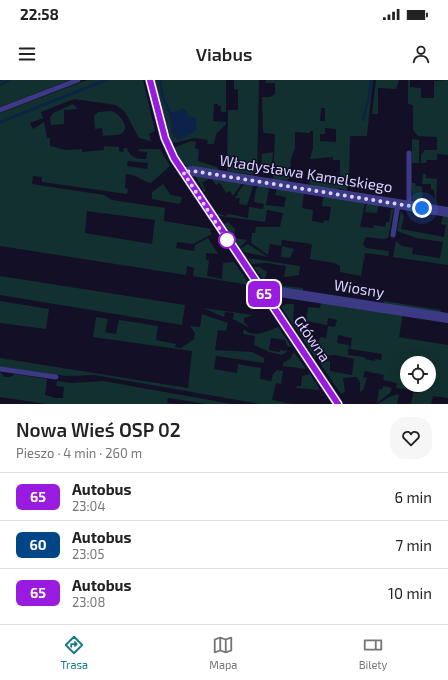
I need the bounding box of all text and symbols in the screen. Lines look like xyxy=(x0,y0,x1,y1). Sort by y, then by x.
text: 22:58 xyxy=(20,5,59,23)
icon: menu xyxy=(16,43,38,65)
text: Viabus xyxy=(196,43,252,65)
icon: person xyxy=(410,43,432,65)
street label: Władysława Kamelskiego xyxy=(218,150,394,196)
your location xyxy=(412,198,432,218)
unlabelled marker xyxy=(218,231,236,249)
street label: Wiosny xyxy=(333,275,386,301)
line badge: 65 xyxy=(246,281,282,307)
text: 65 xyxy=(256,285,272,302)
street label: Główna xyxy=(291,312,335,365)
map controls xyxy=(400,356,436,392)
button: locate xyxy=(400,356,436,392)
button: heart xyxy=(390,417,432,459)
text: Nowa Wieś OSP 02 xyxy=(16,418,181,441)
text: Pieszo · 4 min · 260 m xyxy=(16,445,142,461)
text: Autobus xyxy=(72,480,131,498)
text: 65 xyxy=(30,488,46,505)
text: 6 min xyxy=(394,488,432,506)
text: 23:04 xyxy=(72,498,105,514)
text: Autobus xyxy=(72,528,131,546)
text: 60 xyxy=(29,536,47,553)
text: 7 min xyxy=(395,536,432,554)
text: 23:05 xyxy=(72,546,104,562)
text: Autobus xyxy=(72,576,131,594)
text: 65 xyxy=(30,584,46,601)
text: 10 min xyxy=(388,584,432,602)
text: 23:08 xyxy=(72,594,105,610)
tab: Trasa xyxy=(61,634,88,671)
tab: Mapa xyxy=(209,634,237,671)
tab: Bilety xyxy=(359,634,387,671)

